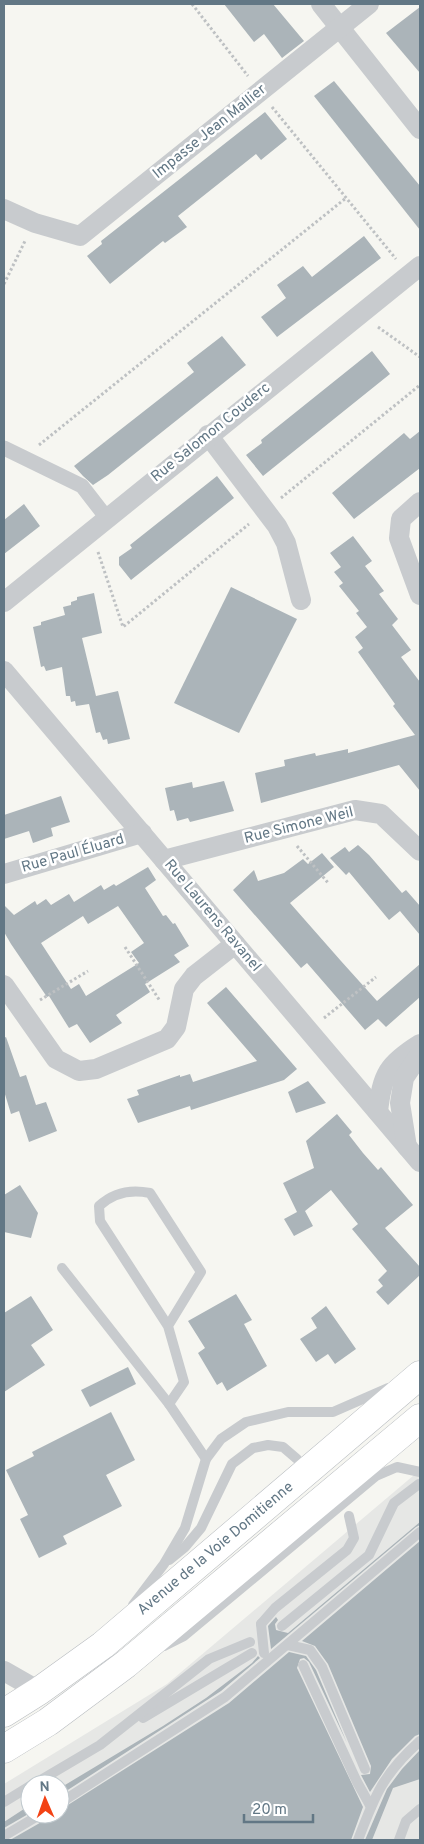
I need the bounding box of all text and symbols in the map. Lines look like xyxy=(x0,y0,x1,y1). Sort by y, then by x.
street label: Impasse Jean Mallier xyxy=(149,80,271,184)
street label: Rue Salomon Couderc xyxy=(147,379,275,487)
street label: Rue Simone Weil xyxy=(242,803,356,849)
street label: Rue Paul Éluard xyxy=(19,829,127,878)
street label: Rue Laurens Ravanel xyxy=(159,856,265,976)
street label: Avenue de la Voie Domitienne xyxy=(134,1478,298,1620)
north arrow xyxy=(20,1774,70,1824)
text: N xyxy=(39,1779,50,1796)
scale bar xyxy=(244,1792,313,1824)
text: 20 m xyxy=(252,1801,287,1820)

